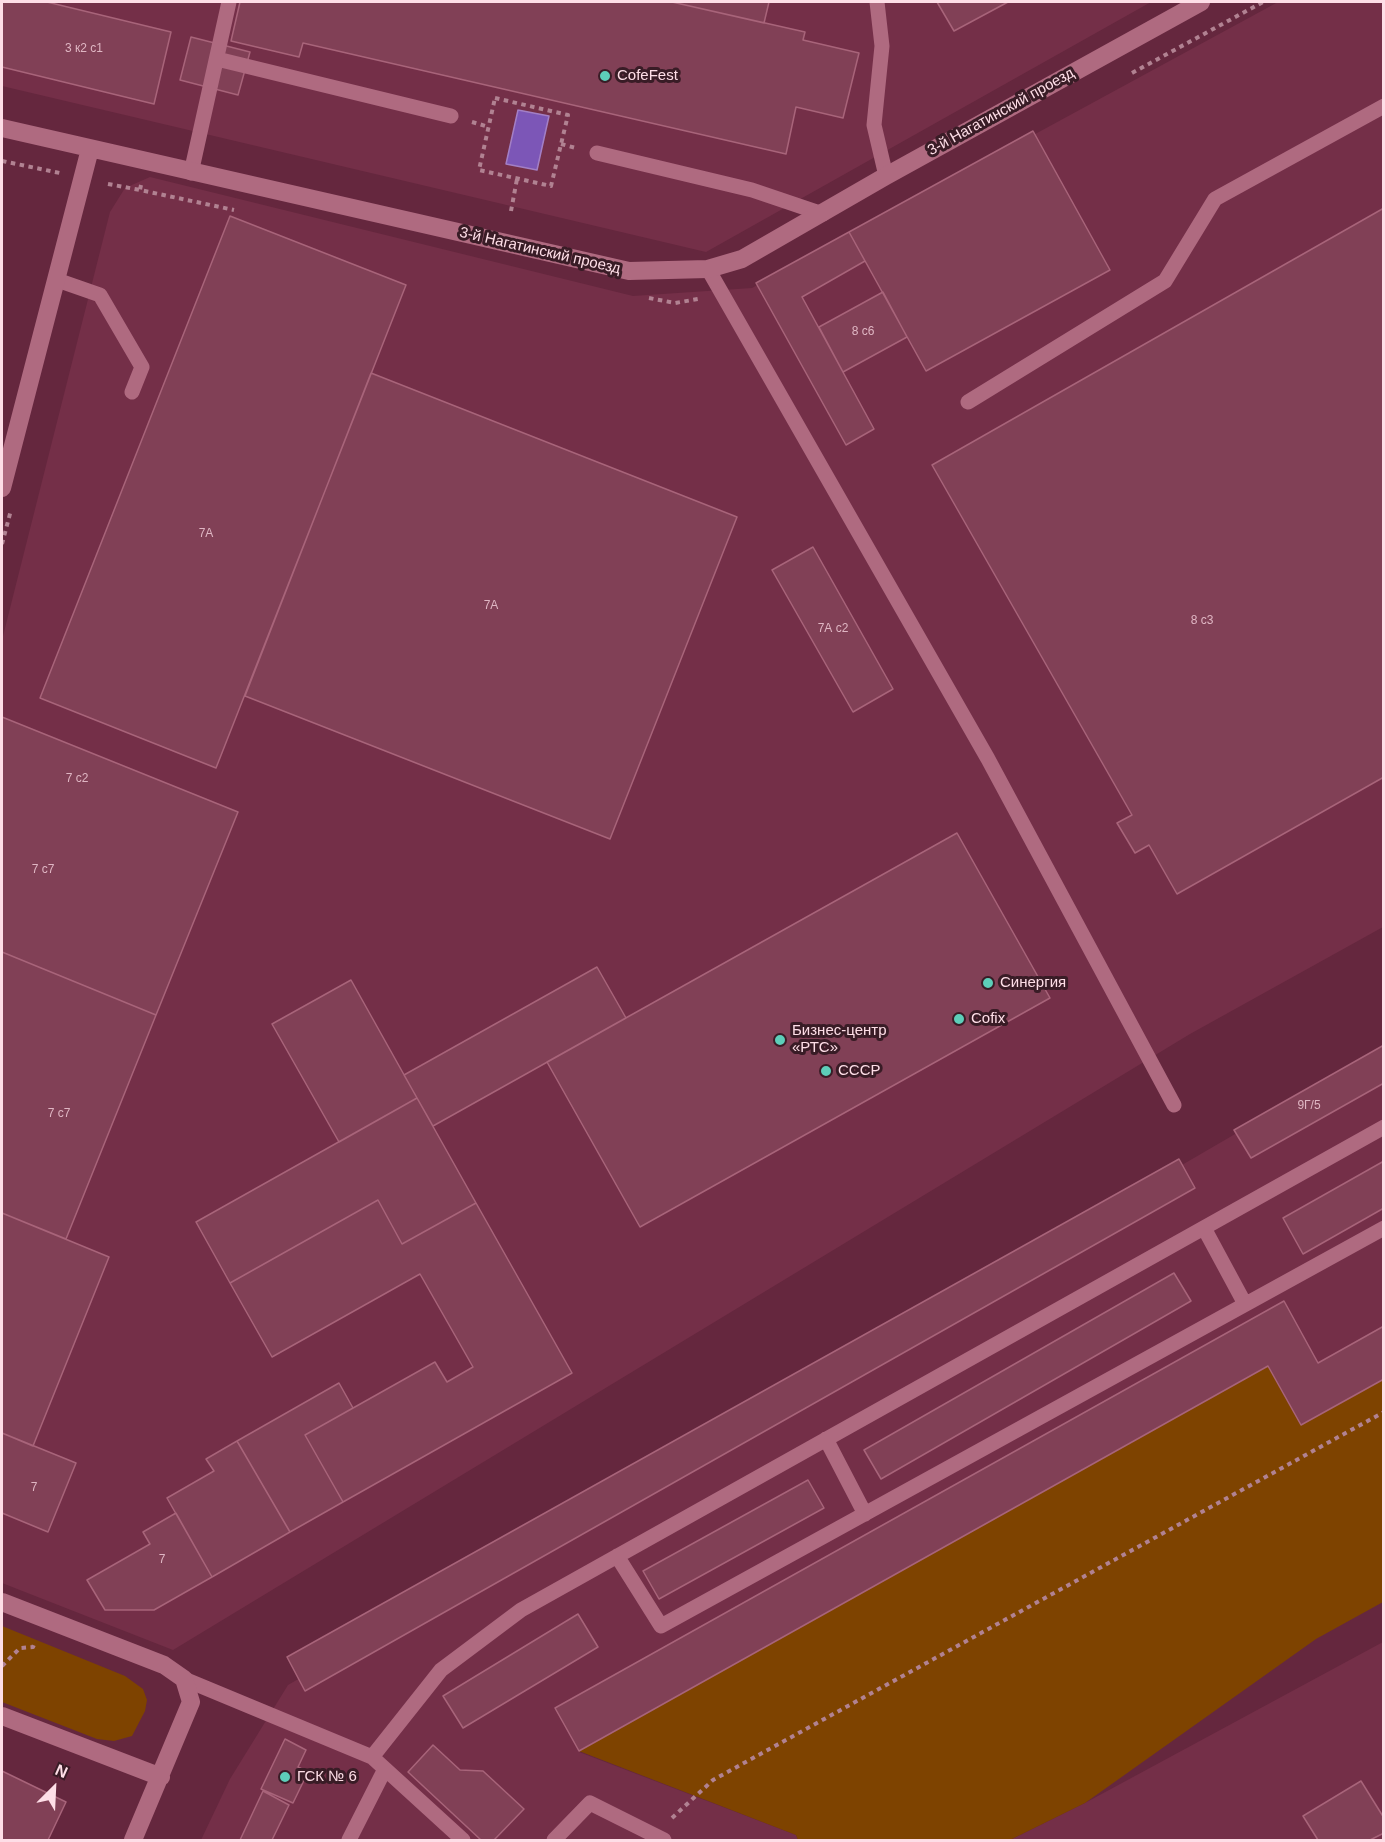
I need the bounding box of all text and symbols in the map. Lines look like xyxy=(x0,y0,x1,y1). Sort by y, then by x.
house number: 3 к2 с1 xyxy=(65,42,103,56)
street label: 3-й Нагатинский проезд xyxy=(925,64,1077,160)
place label: CofeFest xyxy=(617,67,678,85)
marker: CofeFest xyxy=(598,69,612,83)
street label: 3-й Нагатинский проезд xyxy=(458,224,622,278)
house number: 8 с6 xyxy=(852,325,874,339)
house number: 7А xyxy=(199,527,213,541)
house number: 7А xyxy=(484,599,498,613)
house number: 8 с3 xyxy=(1191,614,1213,628)
house number: 7А с2 xyxy=(818,622,848,636)
house number: 7 с2 xyxy=(66,772,88,786)
house number: 7 с7 xyxy=(32,863,54,877)
place label: Синергия xyxy=(1000,974,1066,992)
marker: Синергия xyxy=(981,976,995,990)
place label: Cofix xyxy=(971,1010,1005,1028)
marker: Cofix xyxy=(952,1012,966,1026)
place label: Бизнес-центр «РТС» xyxy=(792,1022,886,1057)
marker: Бизнес-центр «РТС» xyxy=(773,1033,787,1047)
place label: СССР xyxy=(838,1062,881,1080)
marker: СССР xyxy=(819,1064,833,1078)
house number: 9Г/5 xyxy=(1297,1099,1321,1113)
house number: 7 с7 xyxy=(48,1107,70,1121)
house number: 7 xyxy=(31,1481,37,1495)
house number: 7 xyxy=(159,1553,165,1567)
north arrow xyxy=(24,1758,84,1818)
text: N xyxy=(53,1761,70,1781)
place label: ГСК № 6 xyxy=(297,1768,357,1786)
marker: ГСК № 6 xyxy=(278,1770,292,1784)

